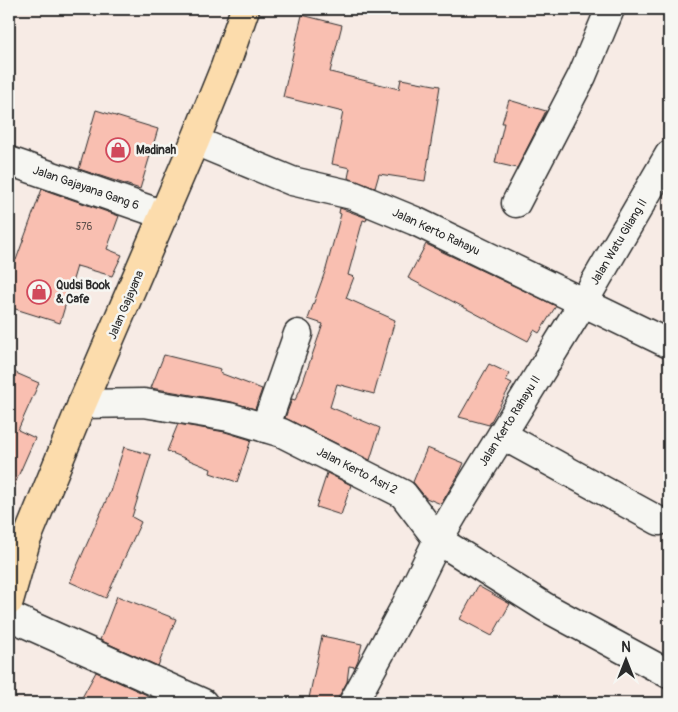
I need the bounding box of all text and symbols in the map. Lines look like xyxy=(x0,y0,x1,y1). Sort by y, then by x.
shop icon: Madinah xyxy=(105,137,131,163)
place label: Madinah xyxy=(136,143,176,158)
street label: Jalan Gajayana Gang 6 xyxy=(31,163,141,213)
street label: Jalan Watu Gilang II xyxy=(587,196,651,288)
street label: Jalan Kerto Rahayu xyxy=(390,205,482,259)
house number: 576 xyxy=(76,221,92,233)
street label: Jalan Gajayana xyxy=(105,268,147,342)
place label: Qudsi Book & Cafe xyxy=(56,278,111,307)
shop icon: Qudsi Book & Cafe xyxy=(26,279,52,305)
street label: Jalan Kerto Rahayu II xyxy=(476,373,544,469)
street label: Jalan Kerto Asri 2 xyxy=(314,444,400,498)
north arrow xyxy=(600,634,650,684)
text: N xyxy=(621,639,631,656)

